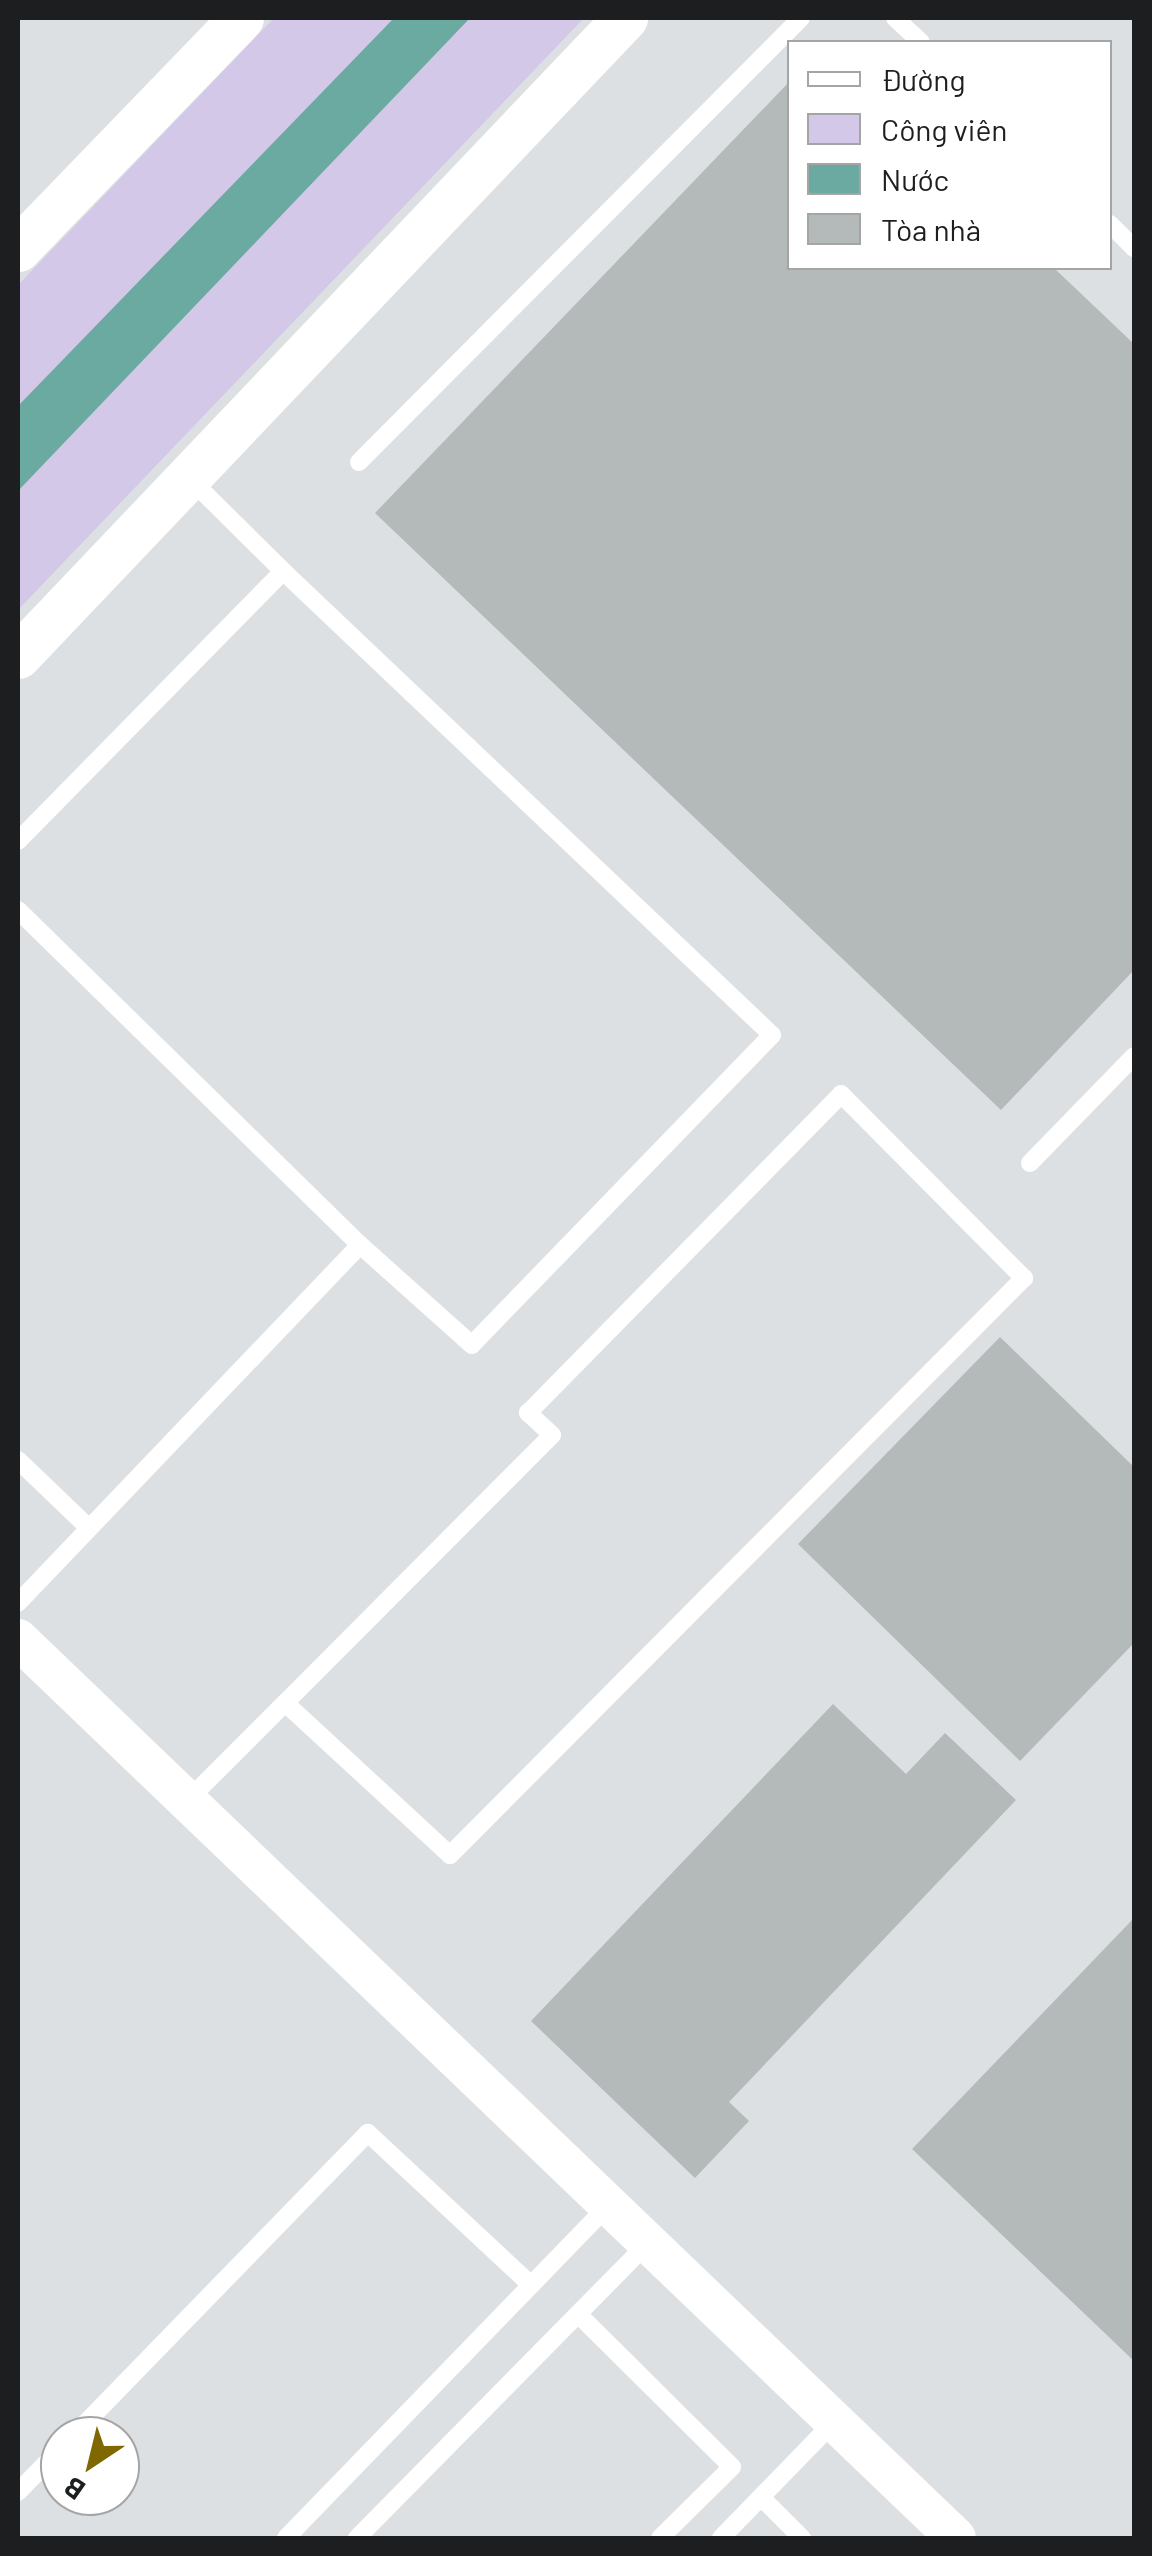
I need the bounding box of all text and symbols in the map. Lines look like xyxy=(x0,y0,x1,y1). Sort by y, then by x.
legend xyxy=(787,40,1112,270)
text: Đường xyxy=(881,61,966,97)
text: Công viên xyxy=(881,111,1008,147)
text: Nước xyxy=(881,161,949,197)
text: Tòa nhà xyxy=(881,211,981,247)
north arrow xyxy=(40,2416,140,2516)
text: B xyxy=(57,2470,91,2508)

